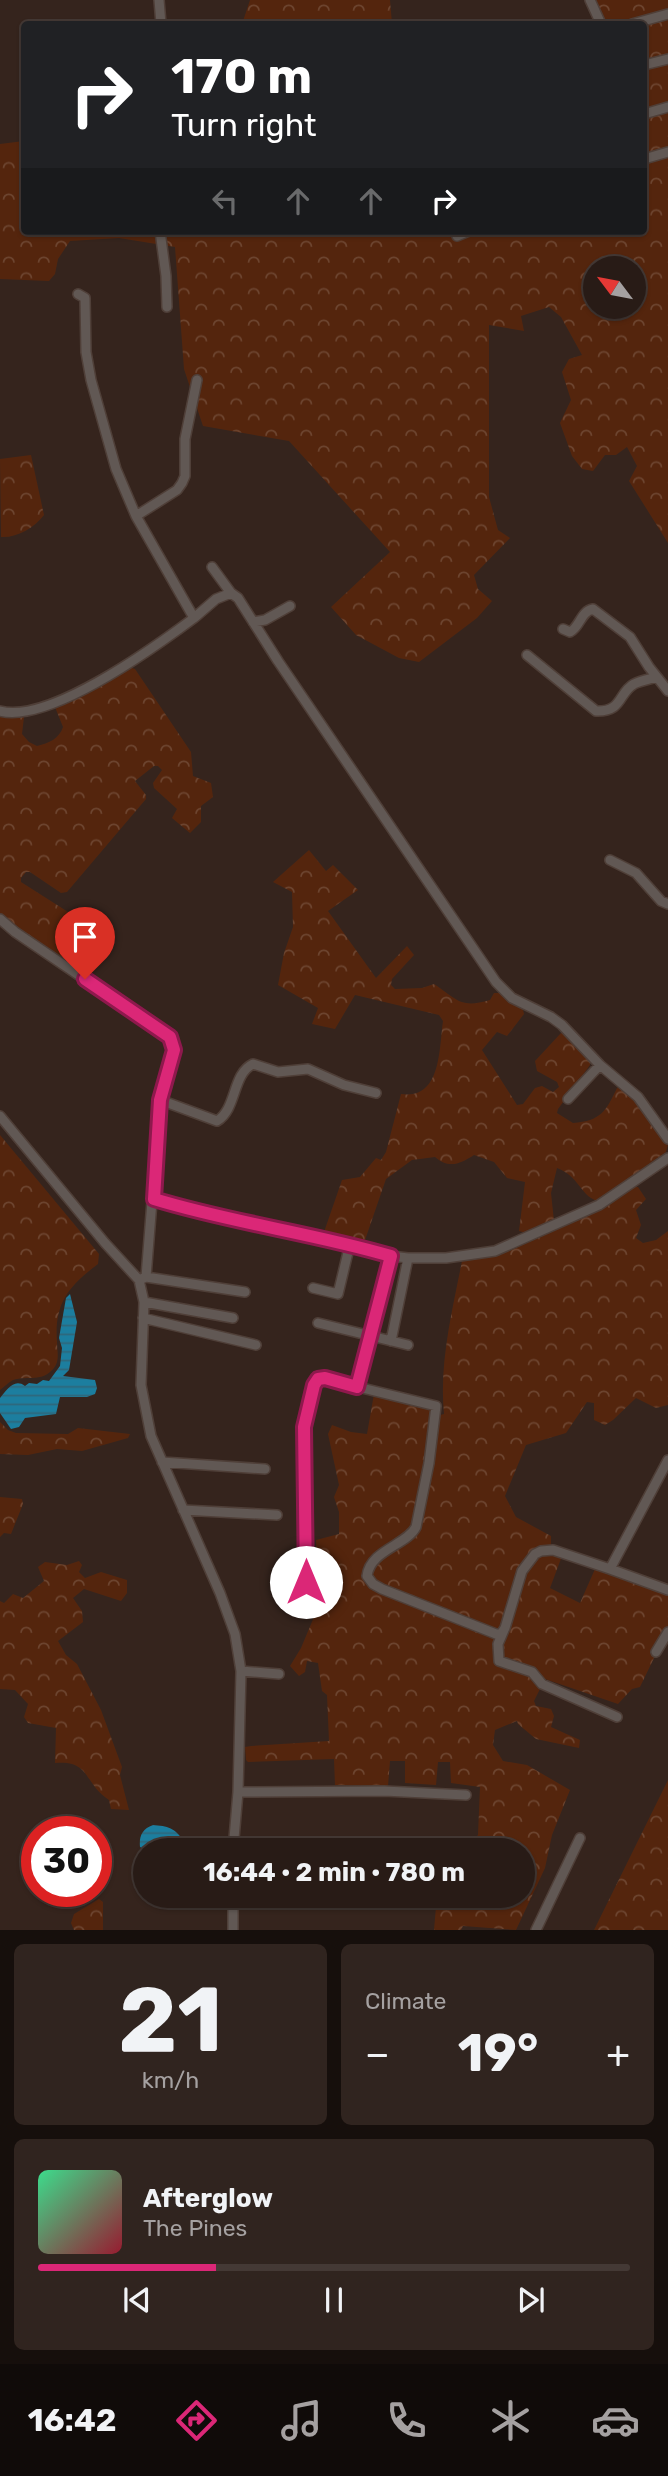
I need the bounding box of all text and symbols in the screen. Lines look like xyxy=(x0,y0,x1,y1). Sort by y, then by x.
text: 170 m xyxy=(171,47,312,105)
icon: right xyxy=(56,49,147,140)
text: Turn right xyxy=(171,106,316,144)
icon: left xyxy=(206,182,244,220)
icon: ahead xyxy=(279,182,317,220)
icon: ahead xyxy=(352,182,390,220)
icon: right xyxy=(425,182,463,220)
north arrow xyxy=(583,256,646,318)
map controls xyxy=(583,256,646,319)
pin xyxy=(55,907,115,979)
icon: arrive xyxy=(66,918,104,956)
position arrow xyxy=(269,1545,343,1619)
speed limit sign: 30 xyxy=(21,1816,112,1907)
text: 16:44 · 2 min · 780 m xyxy=(203,1857,465,1888)
text: 21 xyxy=(118,1966,223,2074)
text: Climate xyxy=(365,1987,446,2015)
text: 19° xyxy=(458,2022,538,2084)
text: − xyxy=(365,2031,390,2077)
text: + xyxy=(606,2031,630,2077)
text: km/h xyxy=(142,2066,199,2094)
text: Afterglow xyxy=(143,2183,273,2214)
text: The Pines xyxy=(143,2214,247,2242)
icon: previous xyxy=(118,2281,156,2319)
icon: pause xyxy=(315,2281,353,2319)
icon: next xyxy=(512,2281,550,2319)
icon: directions xyxy=(172,2396,221,2445)
icon: music xyxy=(277,2396,326,2445)
icon: phone xyxy=(382,2396,431,2445)
icon: climate xyxy=(486,2396,535,2445)
icon: car xyxy=(591,2396,640,2445)
text: 16:42 xyxy=(28,2401,117,2439)

